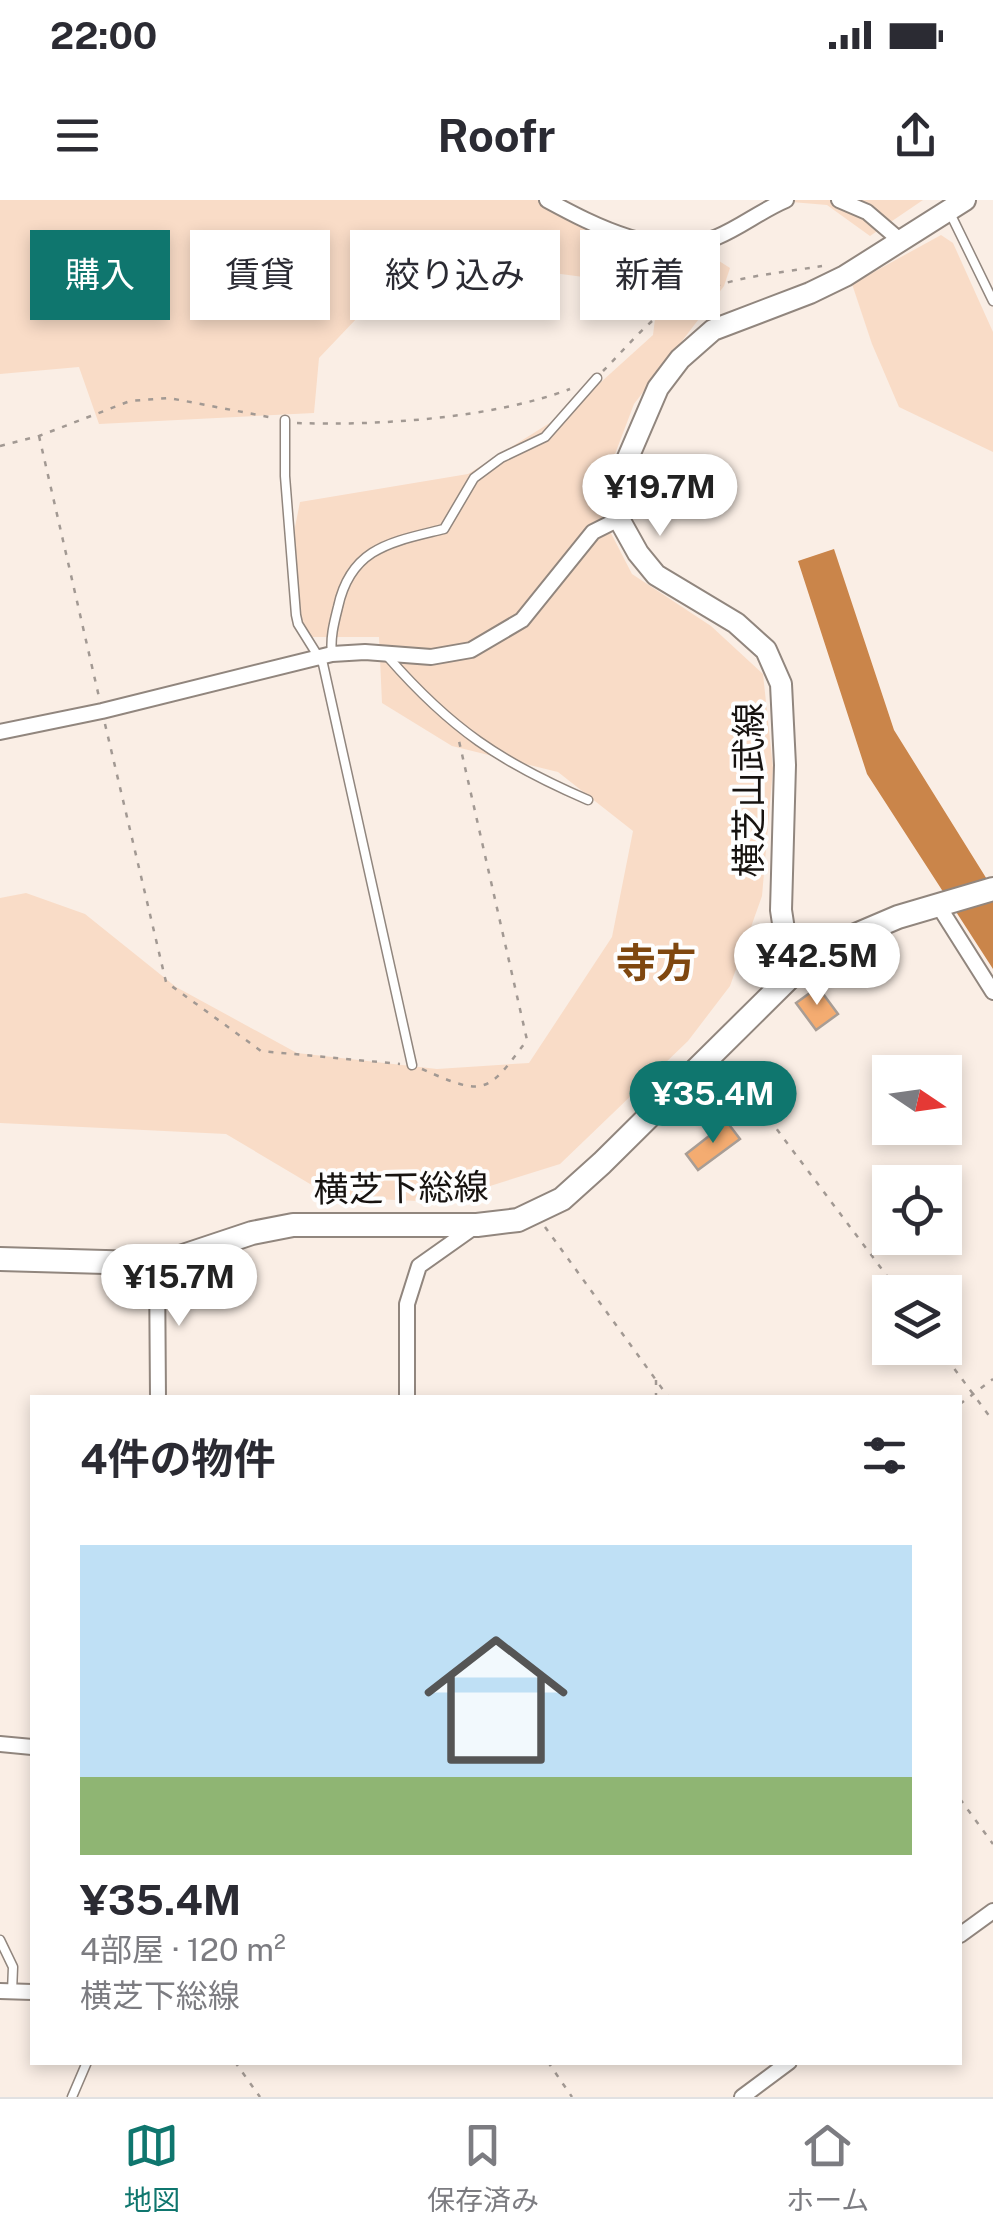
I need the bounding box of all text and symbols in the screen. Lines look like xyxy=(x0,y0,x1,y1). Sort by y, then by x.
text: 22:00 xyxy=(50,13,157,58)
icon: menu xyxy=(50,108,105,163)
icon: share xyxy=(888,108,943,163)
text: Roofr xyxy=(437,109,556,162)
chip: 購入 xyxy=(30,230,170,320)
chip: 賃貸 xyxy=(190,230,330,320)
chip: 絞り込み xyxy=(350,230,560,320)
chip: 新着 xyxy=(580,230,720,320)
pin: ¥19.7M xyxy=(579,454,741,539)
text: ¥19.7M xyxy=(604,468,716,505)
street label: 横芝山武線 xyxy=(728,702,769,878)
pin: ¥42.5M xyxy=(736,923,898,1008)
text: ¥42.5M xyxy=(756,937,878,974)
district label: 寺方 xyxy=(616,939,696,986)
north arrow xyxy=(872,1055,962,1145)
map controls xyxy=(872,1055,962,1365)
pin: ¥35.4M xyxy=(632,1061,794,1146)
text: ¥35.4M xyxy=(652,1075,774,1112)
button: locate xyxy=(872,1165,962,1255)
street label: 横芝下総線 xyxy=(313,1166,489,1210)
pin: ¥15.7M xyxy=(98,1244,260,1329)
text: ¥15.7M xyxy=(123,1258,235,1295)
button: layers xyxy=(872,1275,962,1365)
icon: filters xyxy=(857,1428,912,1483)
text: 4件の物件 xyxy=(80,1434,276,1483)
icon: home xyxy=(406,1610,586,1790)
text: ¥35.4M xyxy=(80,1875,241,1924)
text: 4部屋 · 120 m² xyxy=(80,1931,286,1968)
text: 横芝下総線 xyxy=(80,1977,240,2014)
tab: 地図 xyxy=(124,2118,180,2218)
tab: 保存済み xyxy=(427,2118,539,2218)
tab: ホーム xyxy=(786,2118,869,2218)

